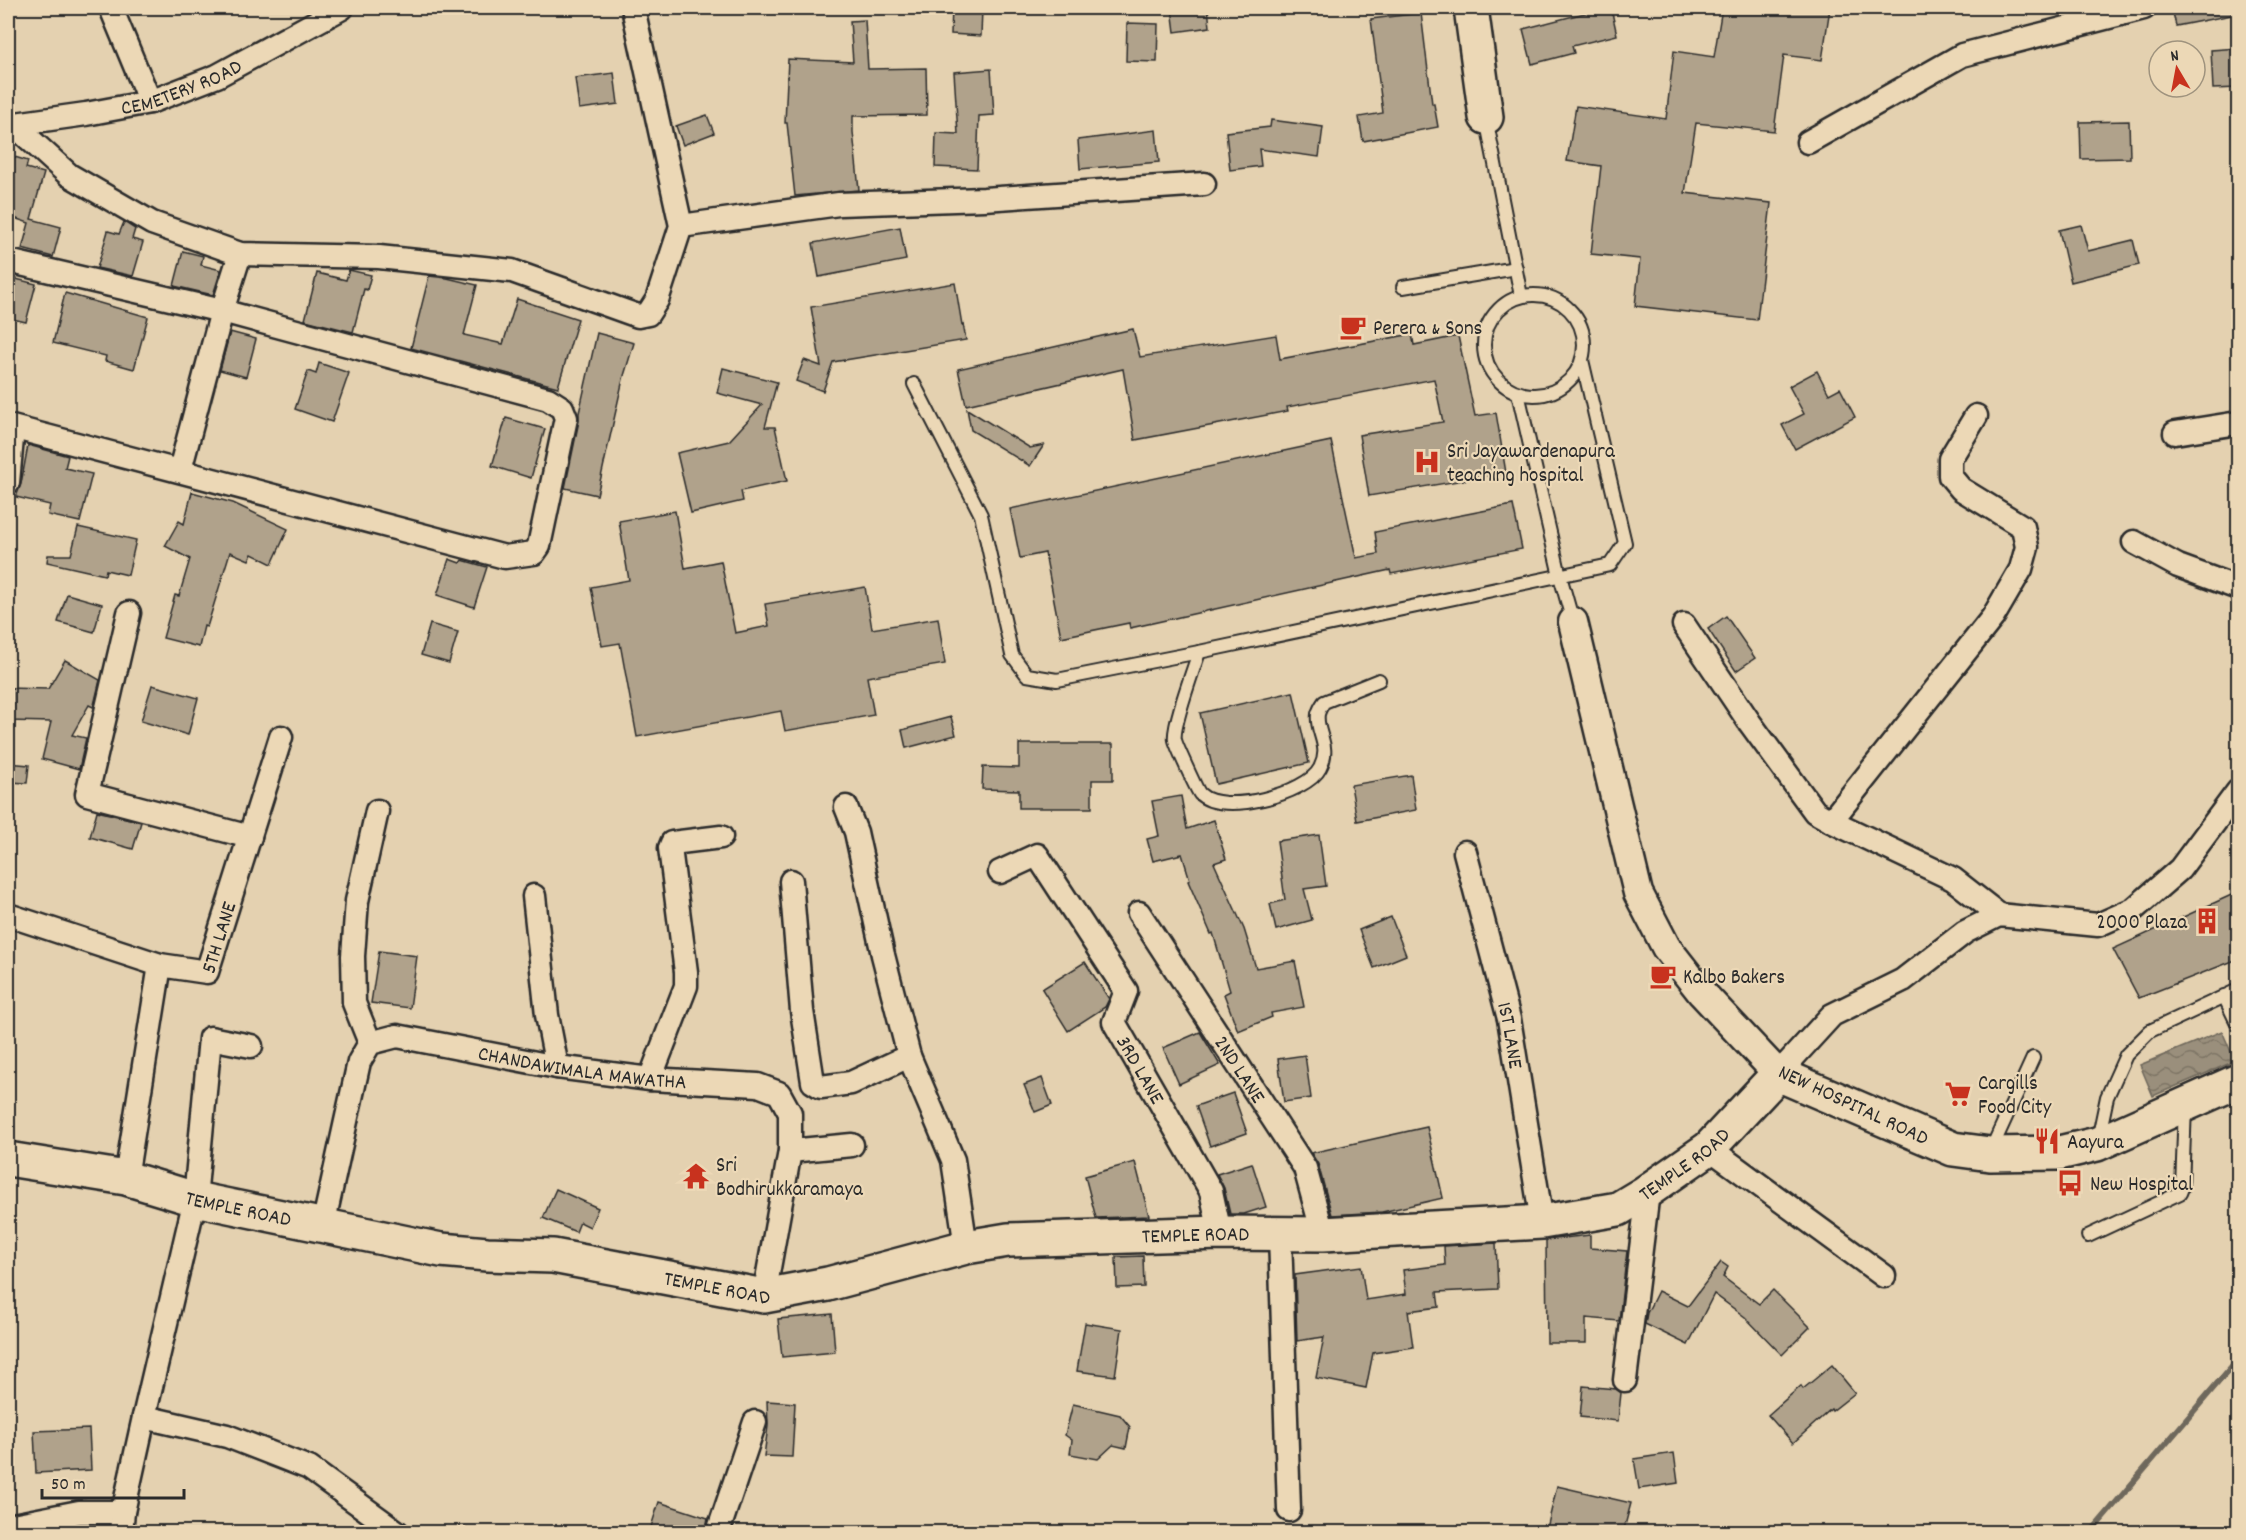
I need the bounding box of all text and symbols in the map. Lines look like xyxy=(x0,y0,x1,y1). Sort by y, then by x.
north arrow xyxy=(2147,39,2207,99)
text: N xyxy=(2169,45,2181,69)
street label: CEMETERY ROAD xyxy=(119,53,248,125)
cafe icon: Perera & Sons xyxy=(1338,312,1368,342)
place label: Perera & Sons xyxy=(1373,315,1482,345)
place label: Sri Jayawardenapura teaching hospital xyxy=(1447,438,1616,492)
hospital icon: Sri Jayawardenapura teaching hospital xyxy=(1412,447,1442,477)
street label: 5TH LANE xyxy=(195,898,246,978)
building icon: 2000 Plaza xyxy=(2192,906,2222,936)
place label: 2000 Plaza xyxy=(2096,909,2188,939)
cafe icon: Kalbo Bakers xyxy=(1648,961,1678,991)
place label: Kalbo Bakers xyxy=(1683,964,1785,994)
street label: 1ST LANE xyxy=(1487,999,1529,1072)
street label: 3RD LANE xyxy=(1107,1031,1170,1111)
street label: 2ND LANE xyxy=(1205,1031,1271,1111)
street label: CHANDAWIMALA MAWATHA xyxy=(475,1040,687,1099)
street label: NEW HOSPITAL ROAD xyxy=(1773,1059,1933,1155)
place label: Cargills Food City xyxy=(1978,1070,2052,1124)
supermarket icon: Cargills Food City xyxy=(1943,1079,1973,1109)
street label: TEMPLE ROAD xyxy=(1634,1122,1739,1210)
restaurant icon: Aayura xyxy=(2032,1126,2062,1156)
place label: Aayura xyxy=(2067,1129,2125,1159)
place label: Sri Bodhirukkaramaya xyxy=(716,1152,864,1206)
temple icon: Sri Bodhirukkaramaya xyxy=(681,1161,711,1191)
bus stop icon: New Hospital xyxy=(2055,1168,2085,1198)
place label: New Hospital xyxy=(2090,1171,2193,1201)
street label: TEMPLE ROAD xyxy=(181,1185,294,1237)
street label: TEMPLE ROAD xyxy=(1141,1221,1249,1254)
street label: TEMPLE ROAD xyxy=(661,1265,773,1315)
scale bar xyxy=(42,1462,184,1500)
text: 50 m xyxy=(51,1473,86,1498)

